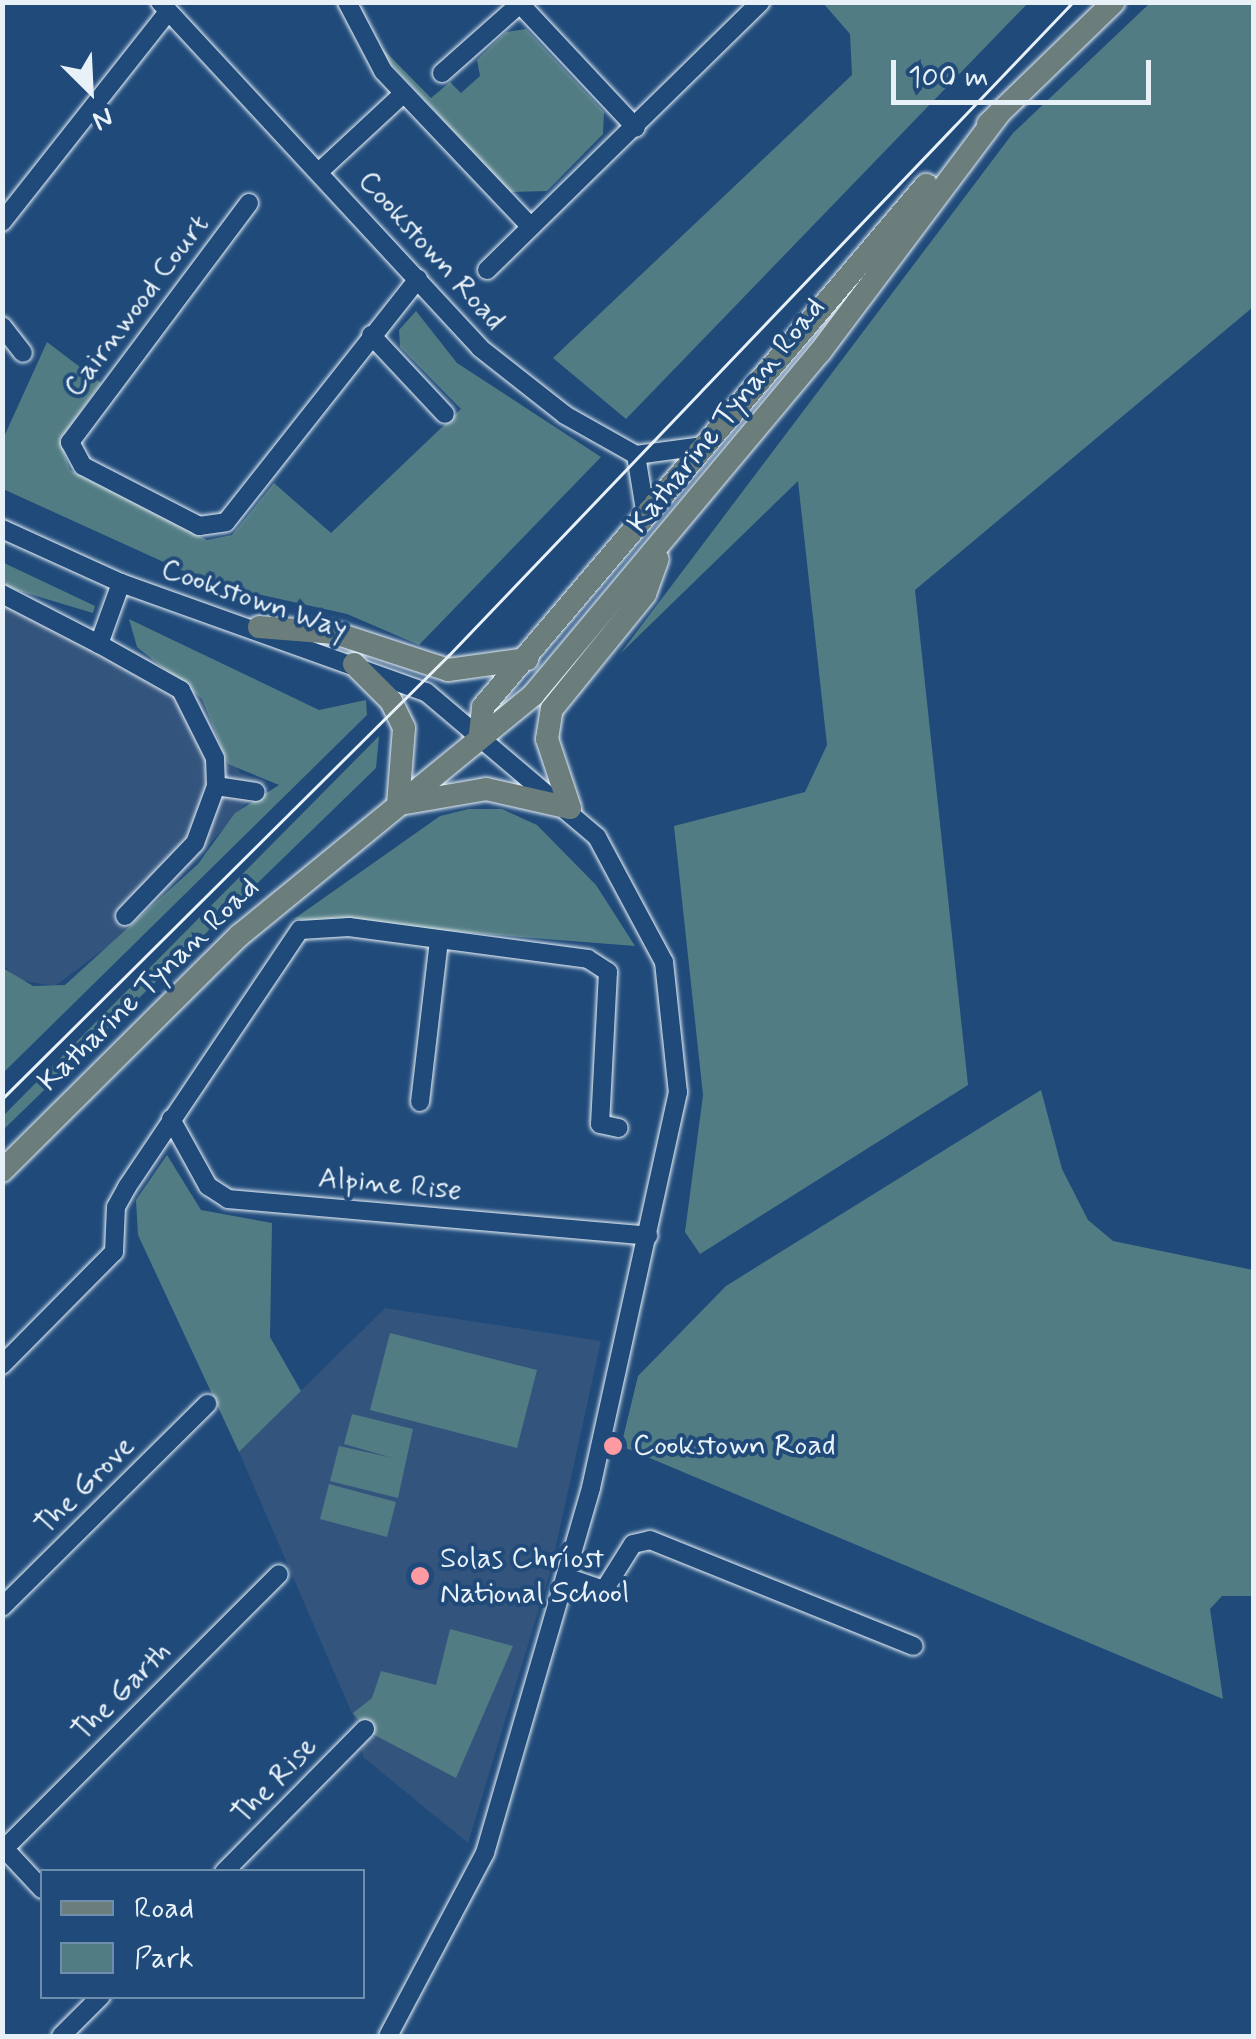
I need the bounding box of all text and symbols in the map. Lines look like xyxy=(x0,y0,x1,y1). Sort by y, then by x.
north arrow xyxy=(40,40,140,140)
scale bar xyxy=(896,40,1156,102)
text: 100 m xyxy=(908,58,989,97)
text: N xyxy=(86,97,118,139)
street label: Cookstown Road xyxy=(350,164,512,338)
street label: Cairnwood Court xyxy=(57,208,217,404)
street label: Katharine Tynan Road xyxy=(623,294,831,538)
street label: Cookstown Way xyxy=(154,551,354,649)
street label: Katharine Tynan Road xyxy=(34,873,264,1097)
street label: Alpine Rise xyxy=(317,1161,463,1209)
place label: Cookstown Road xyxy=(633,1428,834,1464)
street label: The Grove xyxy=(28,1429,142,1543)
marker: Cookstown Road xyxy=(602,1435,624,1457)
place label: Solas Chríost National School xyxy=(440,1541,629,1612)
marker: Solas Chríost National School xyxy=(409,1565,431,1587)
street label: The Garth xyxy=(65,1635,179,1749)
street label: The Rise xyxy=(226,1731,324,1831)
legend xyxy=(40,1869,365,1999)
text: Road xyxy=(134,1889,194,1928)
text: Park xyxy=(134,1939,194,1978)

